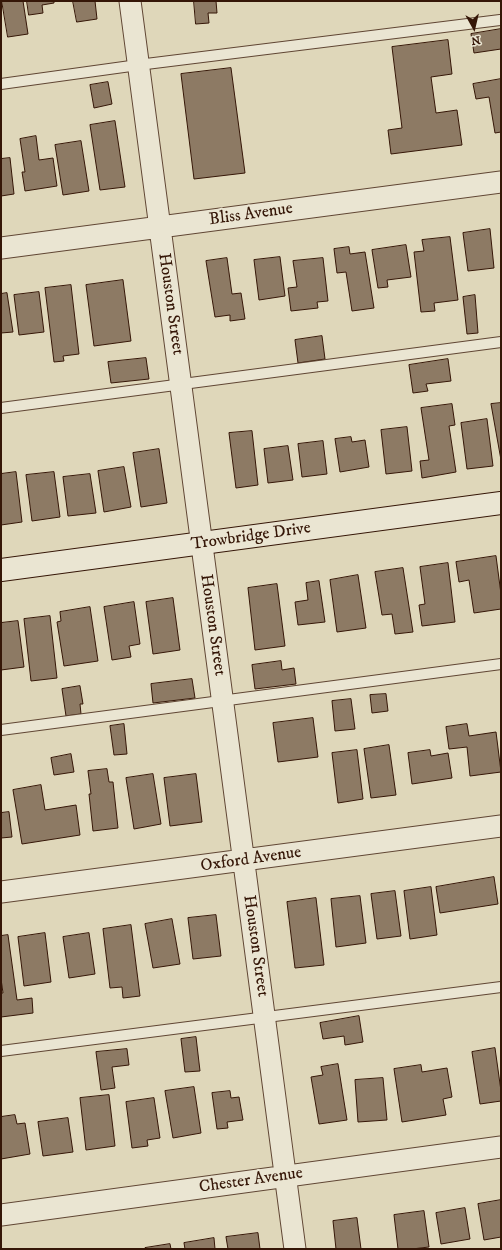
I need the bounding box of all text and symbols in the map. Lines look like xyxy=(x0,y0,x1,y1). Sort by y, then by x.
north arrow xyxy=(454,8,494,48)
text: N xyxy=(470,32,481,47)
street label: Bliss Avenue xyxy=(208,199,294,231)
street label: Houston Street xyxy=(153,252,187,356)
street label: Trowbridge Drive xyxy=(190,519,312,555)
street label: Houston Street xyxy=(195,573,229,677)
street label: Oxford Avenue xyxy=(199,843,303,877)
street label: Houston Street xyxy=(238,894,272,998)
street label: Chester Avenue xyxy=(198,1164,304,1198)

